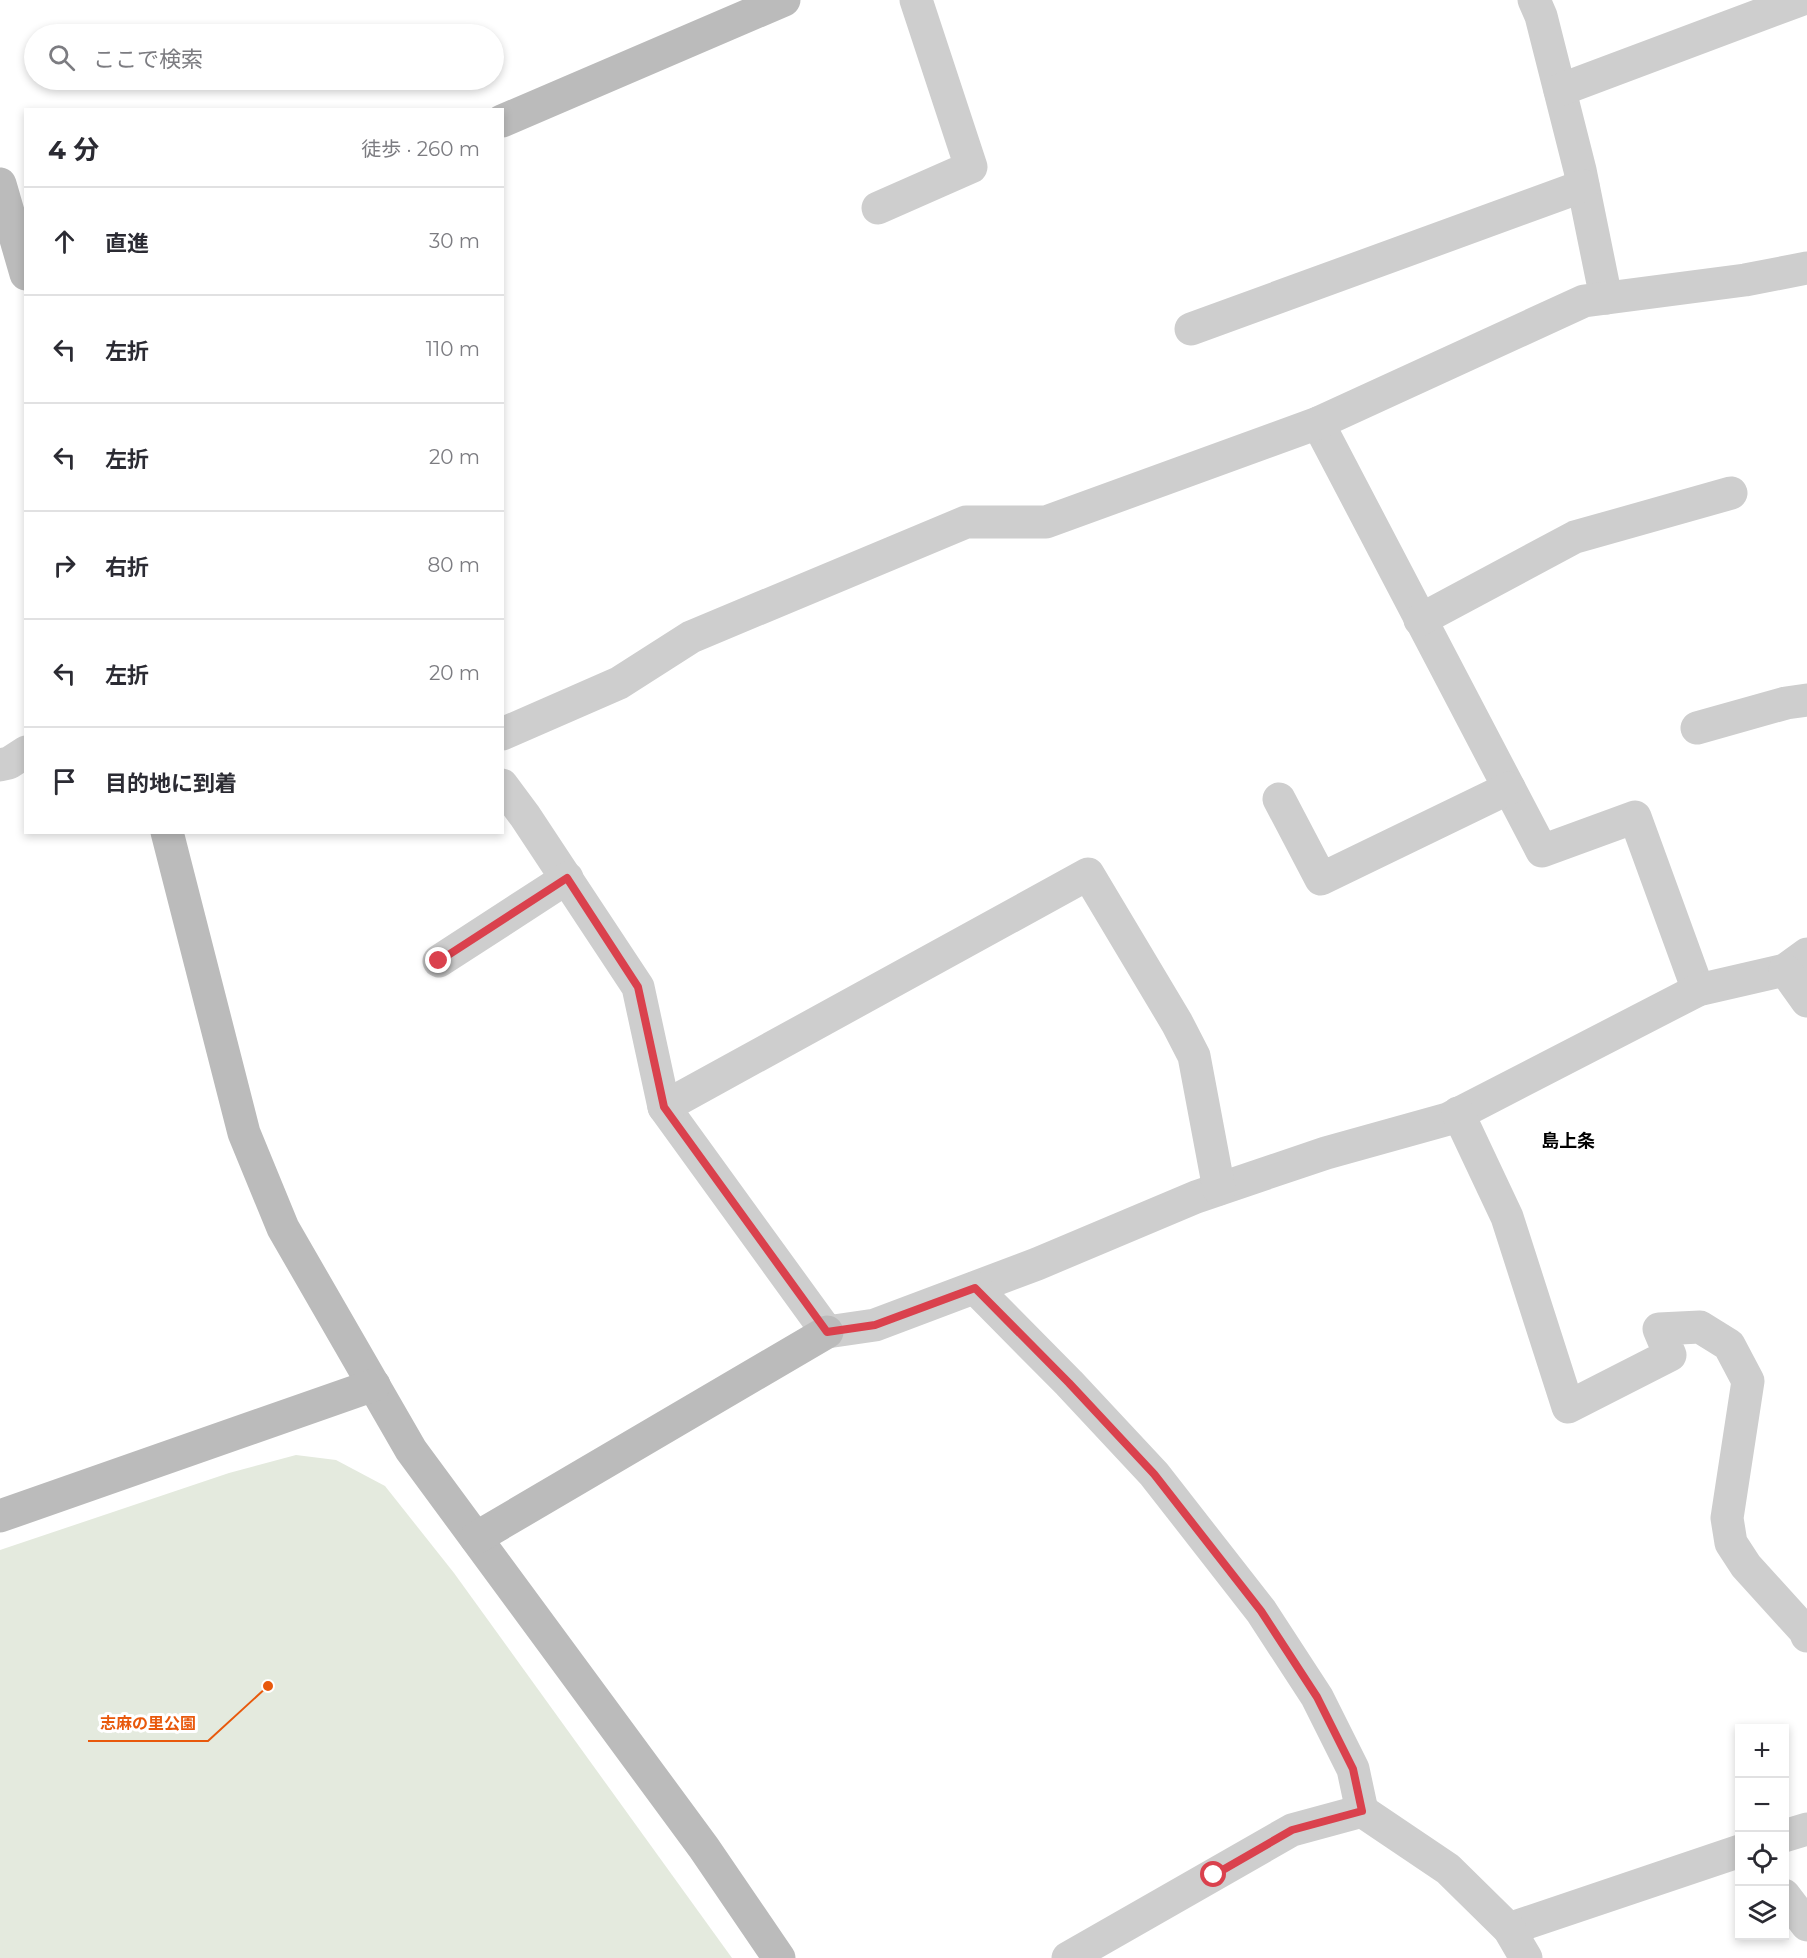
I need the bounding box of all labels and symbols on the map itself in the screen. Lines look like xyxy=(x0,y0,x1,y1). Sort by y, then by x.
route end xyxy=(425,947,451,973)
district label: 島上条 xyxy=(1541,1130,1595,1152)
callout: 志麻の里公園 xyxy=(88,1707,208,1741)
text: 志麻の里公園 xyxy=(100,1714,196,1733)
route start xyxy=(1200,1861,1226,1887)

